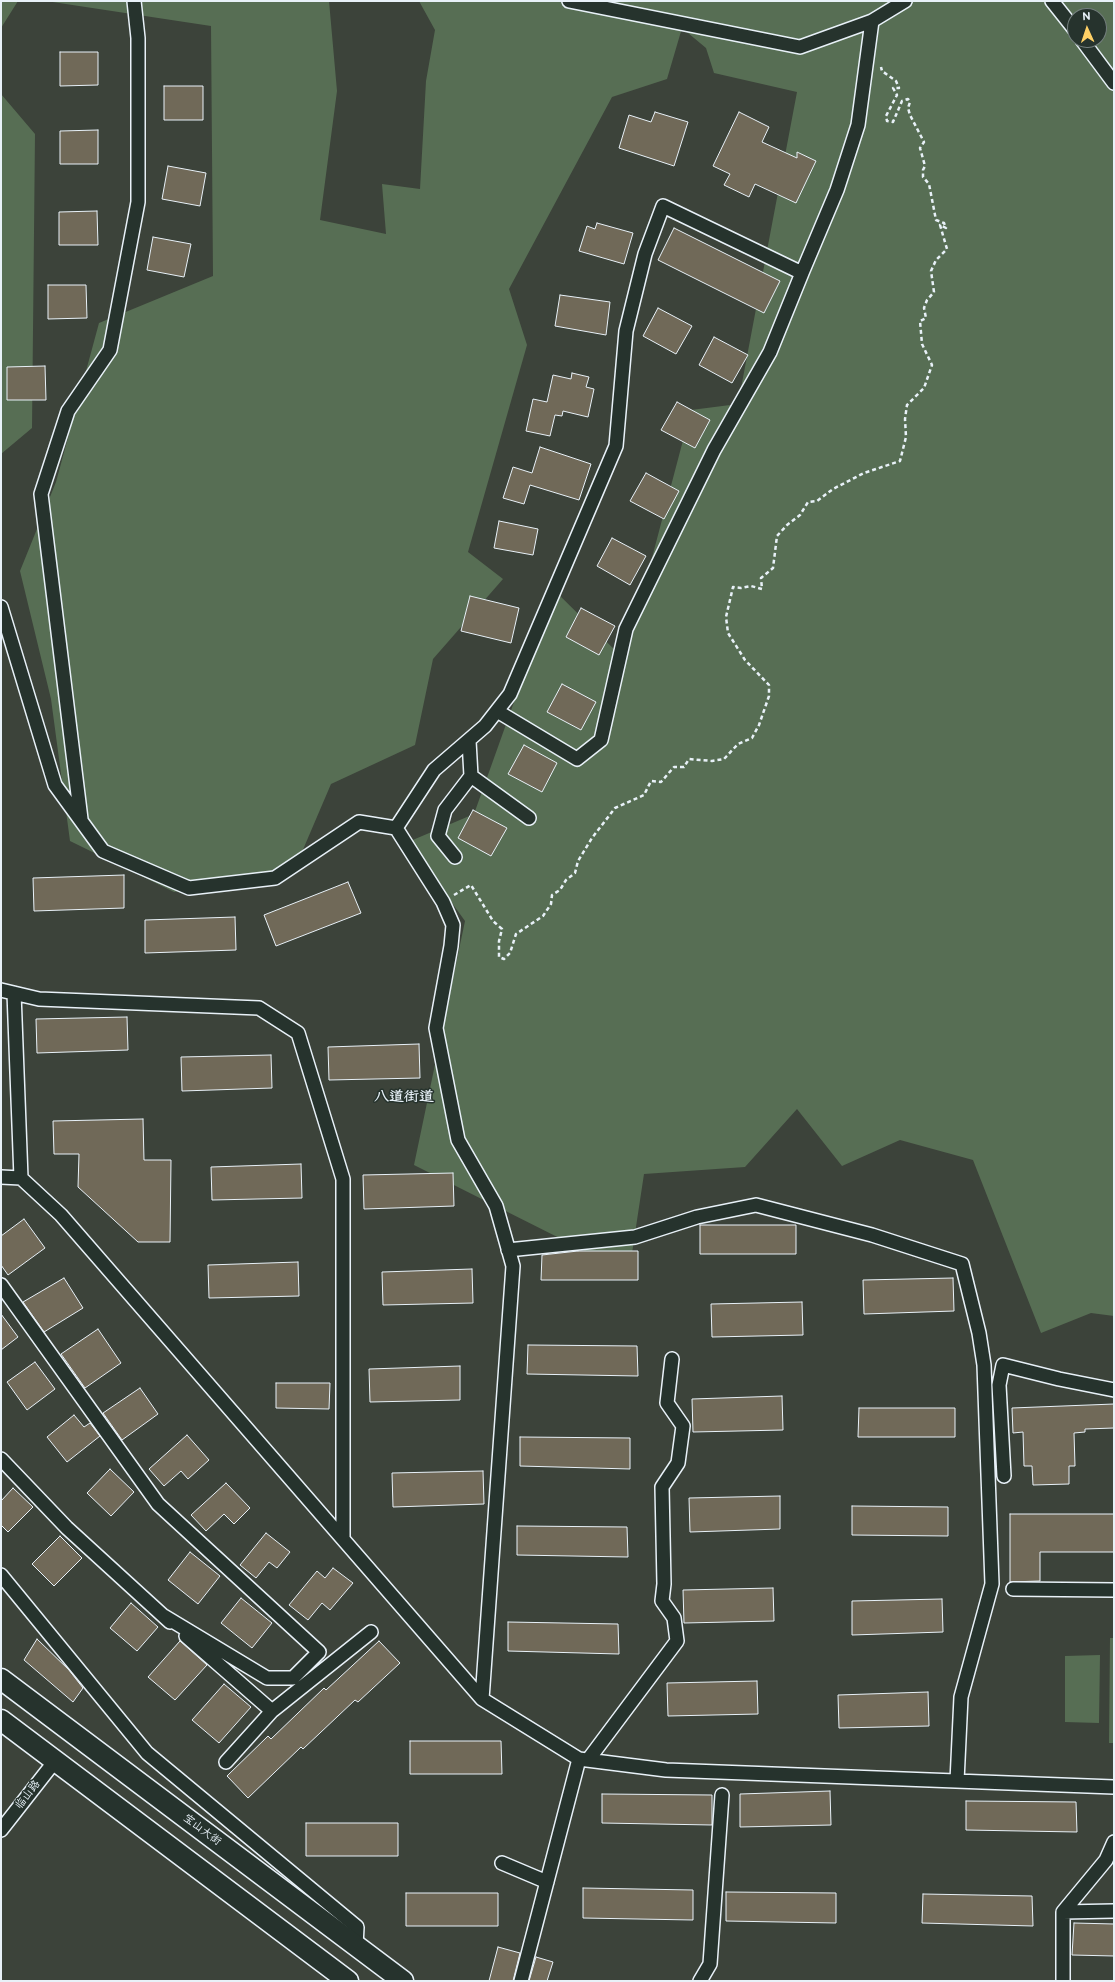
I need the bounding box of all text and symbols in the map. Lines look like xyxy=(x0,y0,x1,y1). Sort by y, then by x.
north arrow xyxy=(1067,8,1107,48)
text: N xyxy=(1082,10,1091,23)
district label: 八道街道 xyxy=(374,1088,434,1106)
street label: 临山路 xyxy=(13,1778,43,1812)
street label: 宝山大街 xyxy=(180,1811,224,1849)

